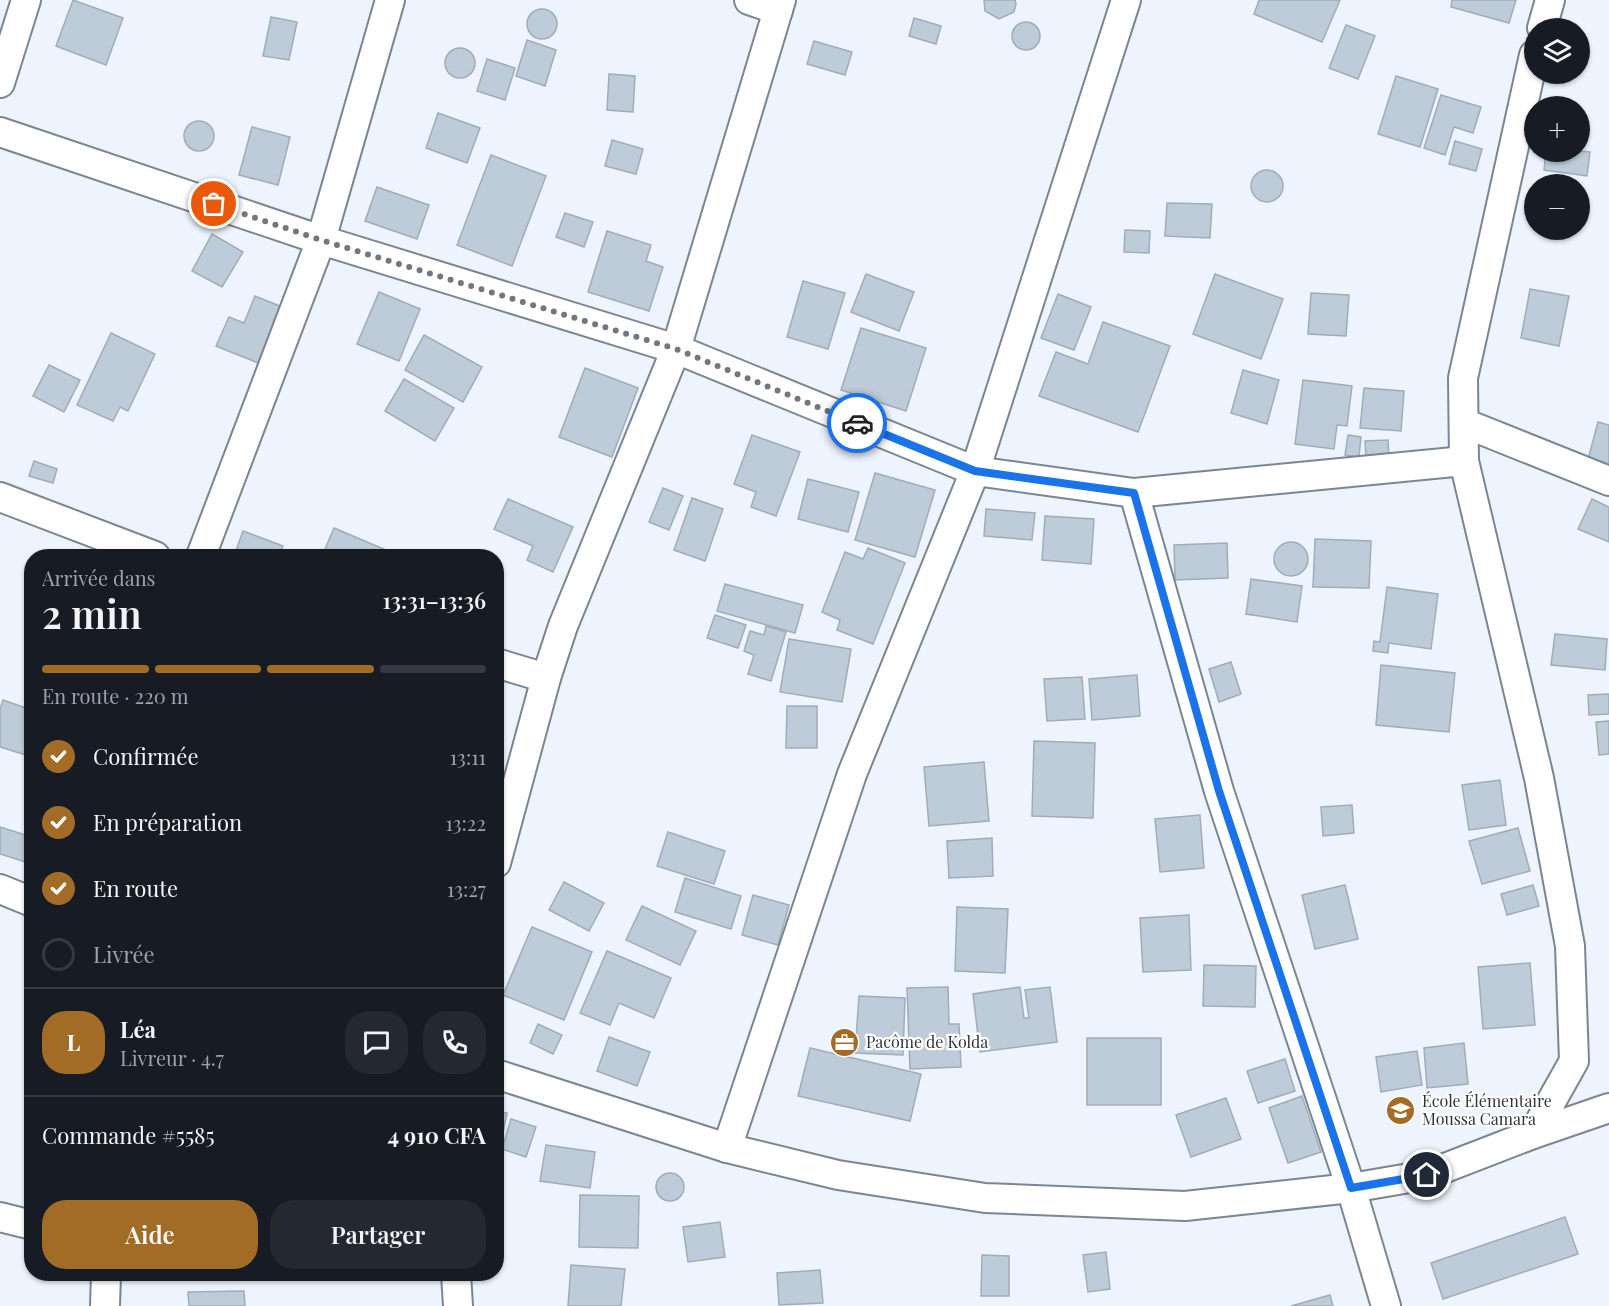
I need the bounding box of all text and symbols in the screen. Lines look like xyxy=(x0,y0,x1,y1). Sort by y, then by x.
map controls xyxy=(1524,18,1590,240)
button: layers xyxy=(1524,18,1590,84)
button: + xyxy=(1524,96,1590,162)
button: − xyxy=(1524,174,1590,240)
pin xyxy=(188,178,239,229)
icon: bag xyxy=(197,187,230,220)
courier xyxy=(827,393,887,453)
icon: car xyxy=(841,407,874,440)
text: Arrivée dans xyxy=(42,564,156,591)
text: 13:31–13:36 xyxy=(382,585,486,615)
text: 2 min xyxy=(42,587,142,639)
text: En route · 220 m xyxy=(42,682,189,709)
icon: check xyxy=(42,740,75,773)
text: Confirmée xyxy=(93,741,199,771)
text: 13:11 xyxy=(450,743,486,770)
icon: check xyxy=(42,806,75,839)
text: En préparation xyxy=(93,807,242,837)
text: 13:22 xyxy=(445,809,486,836)
icon: check xyxy=(42,872,75,905)
text: En route xyxy=(93,873,178,903)
text: 13:27 xyxy=(447,875,486,902)
text: Livrée xyxy=(93,939,155,969)
button: chat xyxy=(345,1011,408,1074)
button: phone xyxy=(423,1011,486,1074)
text: Léa xyxy=(120,1014,156,1044)
office icon: Pacôme de Kolda xyxy=(829,1026,861,1058)
text: L xyxy=(67,1027,80,1057)
place label: Pacôme de Kolda xyxy=(866,1031,988,1052)
text: Livreur · 4.7 xyxy=(120,1044,224,1071)
place label: École Élémentaire Moussa Camara xyxy=(1422,1090,1552,1129)
school or university icon: École Élémentaire Moussa Camara xyxy=(1385,1094,1417,1126)
text: Commande #5585 xyxy=(42,1120,215,1150)
text: 4 910 CFA xyxy=(388,1120,486,1150)
pin xyxy=(1401,1149,1452,1200)
icon: home xyxy=(1410,1158,1443,1191)
button: Aide xyxy=(42,1200,258,1269)
button: Partager xyxy=(270,1200,486,1269)

